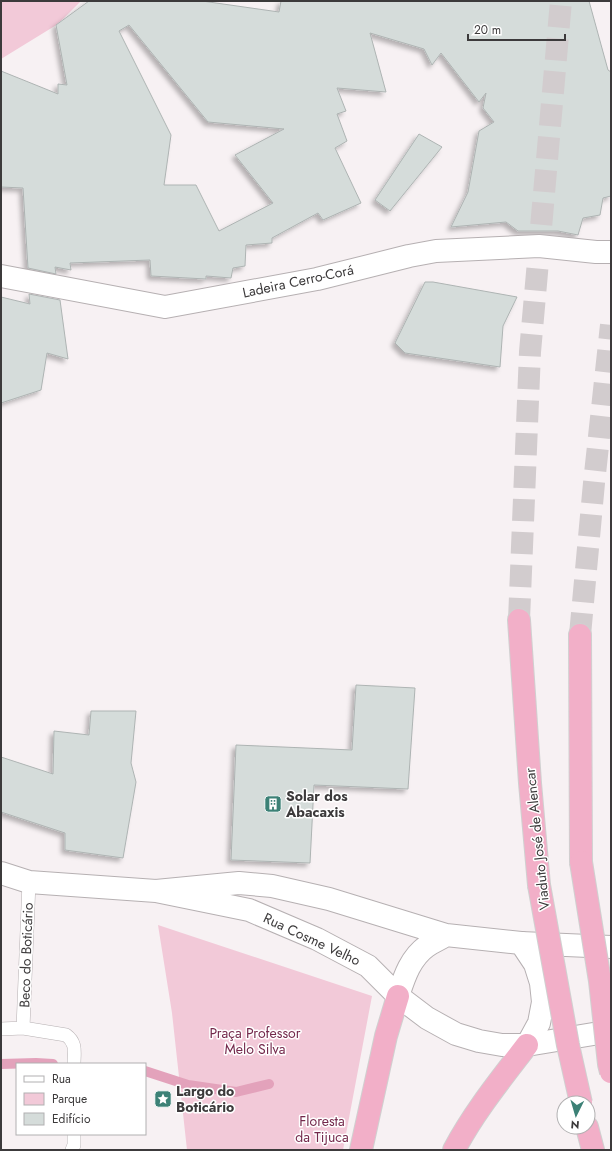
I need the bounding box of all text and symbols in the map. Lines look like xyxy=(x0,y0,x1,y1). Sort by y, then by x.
scale bar xyxy=(468,16,565,42)
text: 20 m xyxy=(474,21,501,39)
street label: Ladeira Cerro-Corá xyxy=(241,259,355,303)
street label: Viaduto José de Alencar xyxy=(520,767,554,911)
place label: Solar dos Abacaxis xyxy=(285,786,348,822)
building icon: Solar dos Abacaxis xyxy=(263,794,283,814)
street label: Beco do Boticário xyxy=(14,902,38,1008)
street label: Rua Cosme Velho xyxy=(260,908,364,970)
park label: Praça Professor Melo Silva xyxy=(209,1023,301,1059)
legend xyxy=(16,1063,146,1135)
text: Rua xyxy=(52,1070,71,1088)
place label: Largo do Boticário xyxy=(176,1081,234,1117)
place icon: Largo do Boticário xyxy=(153,1089,173,1109)
text: Parque xyxy=(52,1090,87,1108)
north arrow xyxy=(556,1095,596,1135)
text: Edifício xyxy=(52,1110,91,1128)
park label: Floresta da Tijuca xyxy=(295,1111,349,1147)
text: N xyxy=(570,1117,580,1133)

